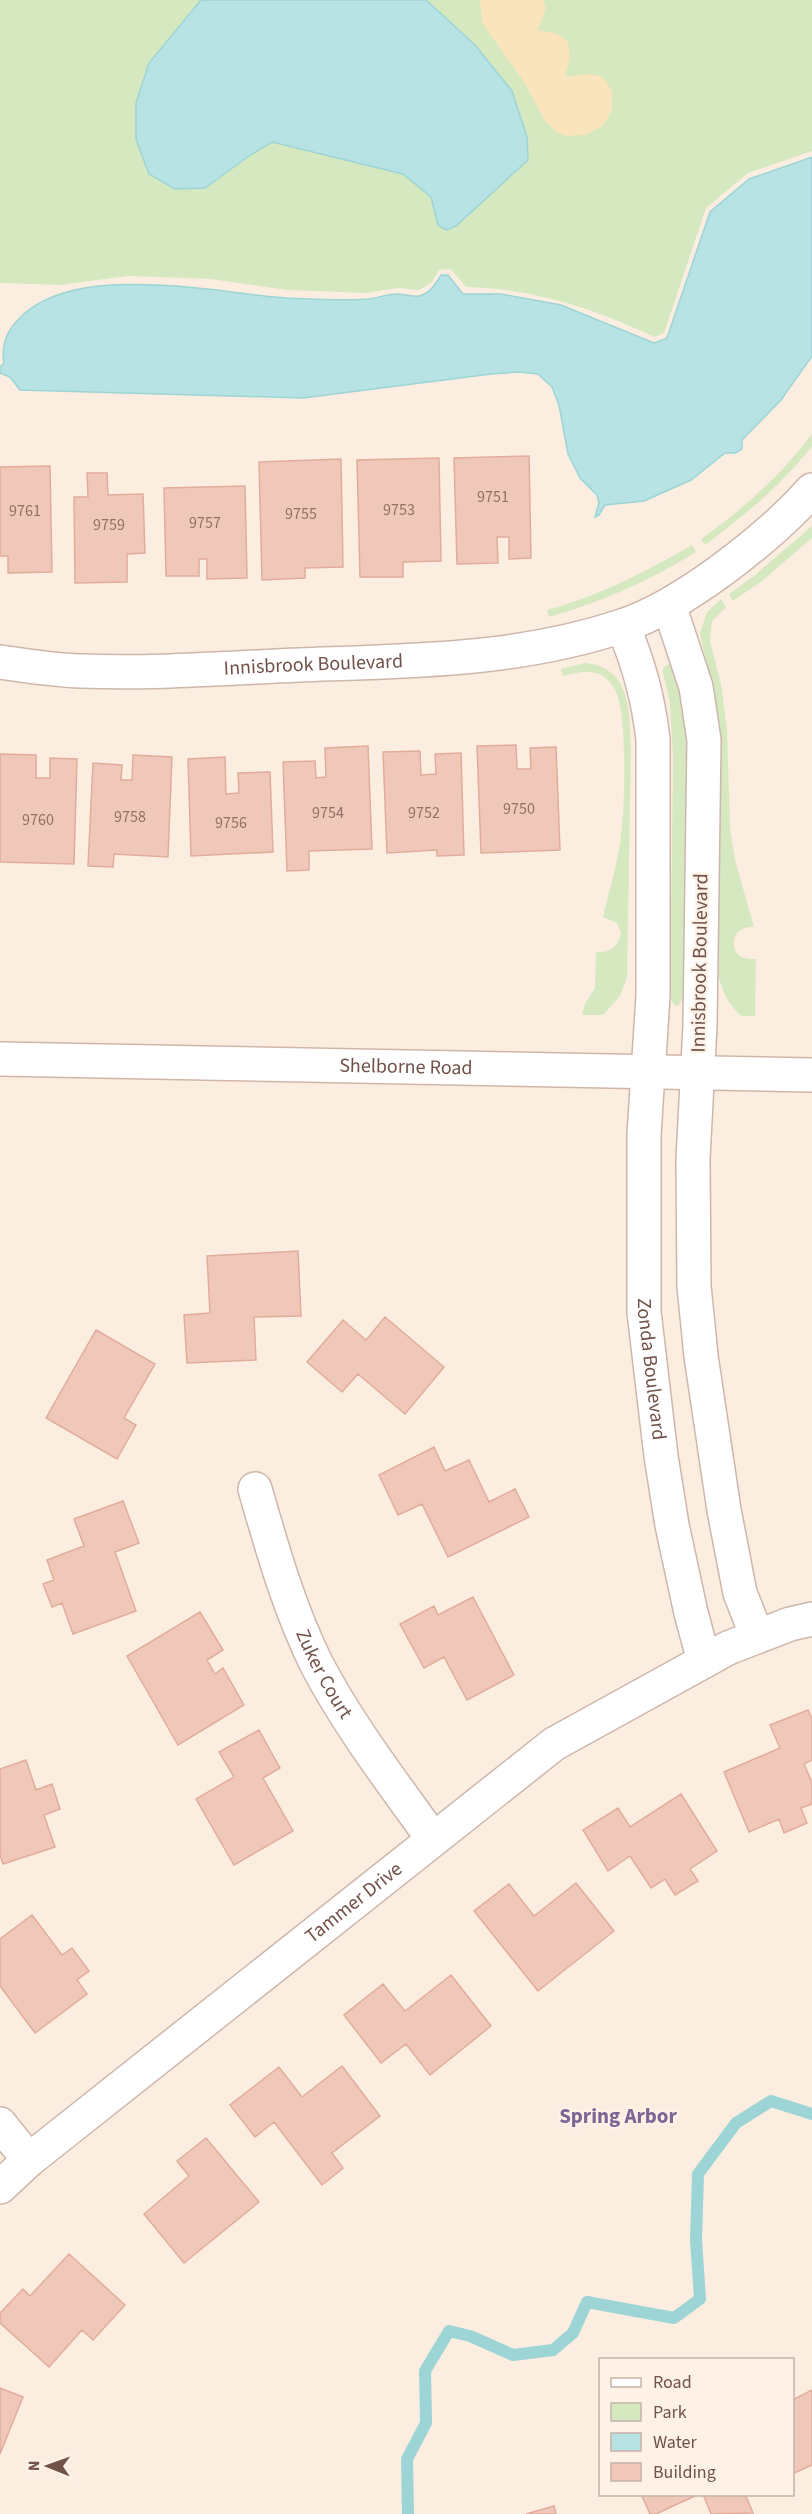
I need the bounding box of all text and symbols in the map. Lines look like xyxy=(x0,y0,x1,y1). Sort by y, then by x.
house number: 9751 xyxy=(477,486,509,508)
house number: 9753 xyxy=(383,499,415,521)
house number: 9761 xyxy=(9,500,41,522)
house number: 9755 xyxy=(285,503,317,525)
house number: 9757 xyxy=(189,512,221,534)
house number: 9759 xyxy=(93,514,125,536)
street label: Innisbrook Boulevard xyxy=(223,647,404,683)
house number: 9750 xyxy=(503,798,535,820)
house number: 9754 xyxy=(312,802,344,824)
house number: 9752 xyxy=(408,802,440,824)
house number: 9758 xyxy=(114,806,146,828)
house number: 9760 xyxy=(22,809,54,831)
house number: 9756 xyxy=(215,812,247,834)
street label: Innisbrook Boulevard xyxy=(684,873,716,1053)
street label: Shelborne Road xyxy=(339,1052,473,1082)
street label: Zonda Boulevard xyxy=(630,1298,673,1442)
street label: Zuker Court xyxy=(288,1625,359,1725)
street label: Tammer Drive xyxy=(299,1855,408,1950)
district label: Spring Arbor xyxy=(559,2101,678,2131)
legend xyxy=(599,2358,794,2496)
text: Road xyxy=(653,2370,692,2395)
text: Park xyxy=(653,2400,687,2425)
text: Water xyxy=(653,2430,697,2455)
north arrow xyxy=(18,2436,78,2496)
text: N xyxy=(23,2460,45,2471)
text: Building xyxy=(653,2460,716,2485)

